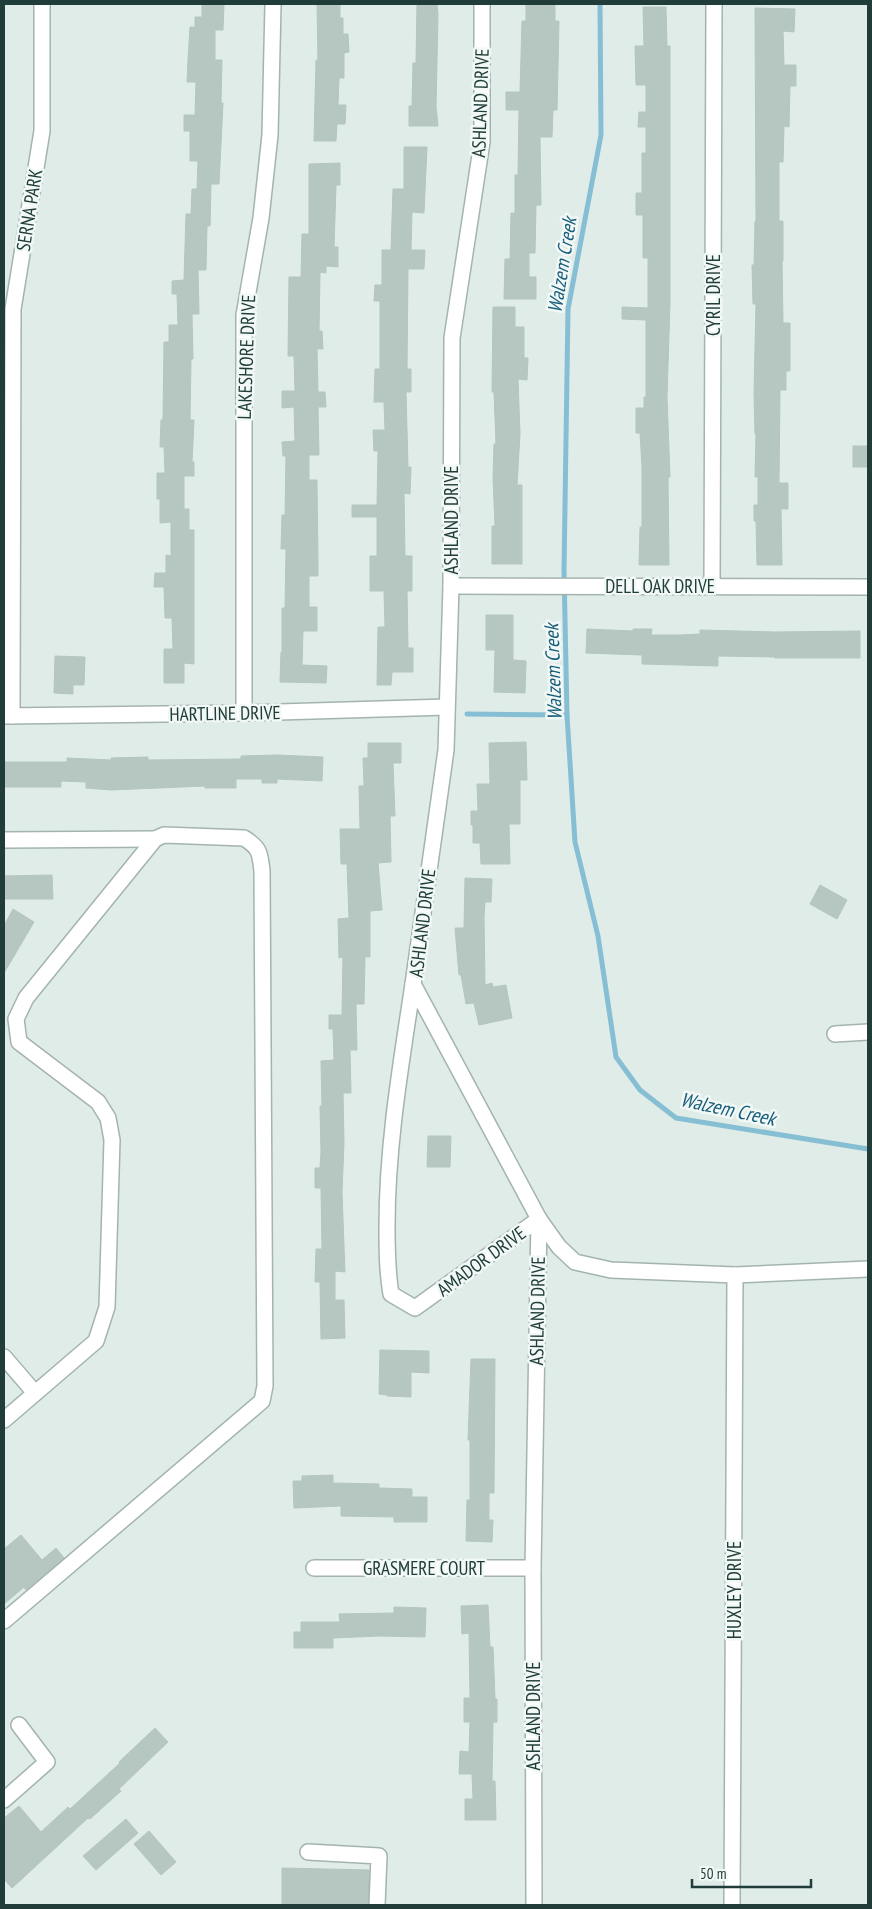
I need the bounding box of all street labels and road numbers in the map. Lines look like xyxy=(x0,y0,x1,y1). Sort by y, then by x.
street label: ASHLAND DRIVE xyxy=(466,48,494,158)
street label: SERNA PARK xyxy=(11,167,47,253)
street label: CYRIL DRIVE xyxy=(701,254,725,336)
street label: LAKESHORE DRIVE xyxy=(232,294,260,420)
street label: ASHLAND DRIVE xyxy=(439,466,463,574)
street label: DELL OAK DRIVE xyxy=(605,574,715,598)
street label: HARTLINE DRIVE xyxy=(169,700,281,726)
street label: ASHLAND DRIVE xyxy=(403,867,441,979)
street label: AMADOR DRIVE xyxy=(432,1221,530,1301)
street label: ASHLAND DRIVE xyxy=(524,1256,550,1366)
street label: HUXLEY DRIVE xyxy=(722,1541,746,1639)
street label: GRASMERE COURT xyxy=(363,1556,486,1580)
street label: ASHLAND DRIVE xyxy=(521,1662,545,1770)

